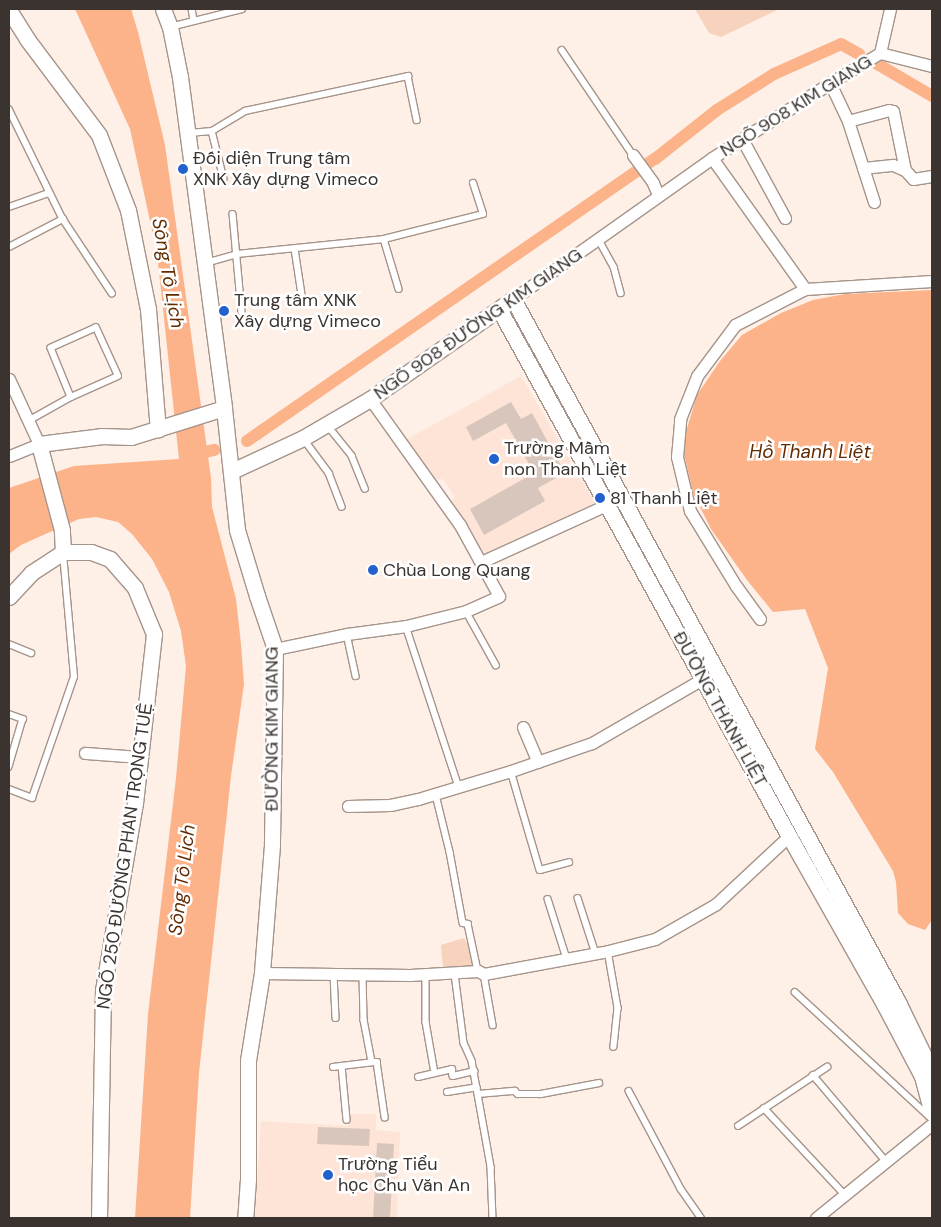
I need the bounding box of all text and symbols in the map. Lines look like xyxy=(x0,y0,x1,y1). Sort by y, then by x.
street label: NGÕ 908 KIM GIANG xyxy=(716,51,876,161)
place label: Đối diện Trung tâm XNK Xây dựng Vimeco xyxy=(193,148,378,190)
marker: Đối diện Trung tâm XNK Xây dựng Vimeco xyxy=(177,163,189,175)
water label: Sông Tô Lịch xyxy=(147,216,189,330)
street label: NGÕ 908 ĐƯỜNG KIM GIANG xyxy=(370,244,586,404)
place label: Trung tâm XNK Xây dựng Vimeco xyxy=(234,290,381,332)
marker: Trung tâm XNK Xây dựng Vimeco xyxy=(218,305,230,317)
place label: Trường Mầm non Thanh Liệt xyxy=(504,438,627,480)
water label: Hồ Thanh Liệt xyxy=(749,441,871,463)
marker: Trường Mầm non Thanh Liệt xyxy=(488,453,500,465)
place label: 81 Thanh Liệt xyxy=(610,487,718,509)
marker: 81 Thanh Liệt xyxy=(594,492,606,504)
place label: Chùa Long Quang xyxy=(383,559,531,581)
marker: Chùa Long Quang xyxy=(367,564,379,576)
street label: ĐƯỜNG THANH LIỆT xyxy=(668,628,772,790)
street label: ĐƯỜNG KIM GIANG xyxy=(261,647,283,811)
street label: NGÕ 250 ĐƯỜNG PHAN TRỌNG TUỆ xyxy=(93,701,157,1011)
water label: Sông Tô Lịch xyxy=(164,823,200,937)
place label: Trường Tiểu học Chu Văn An xyxy=(338,1154,470,1196)
marker: Trường Tiểu học Chu Văn An xyxy=(322,1169,334,1181)

